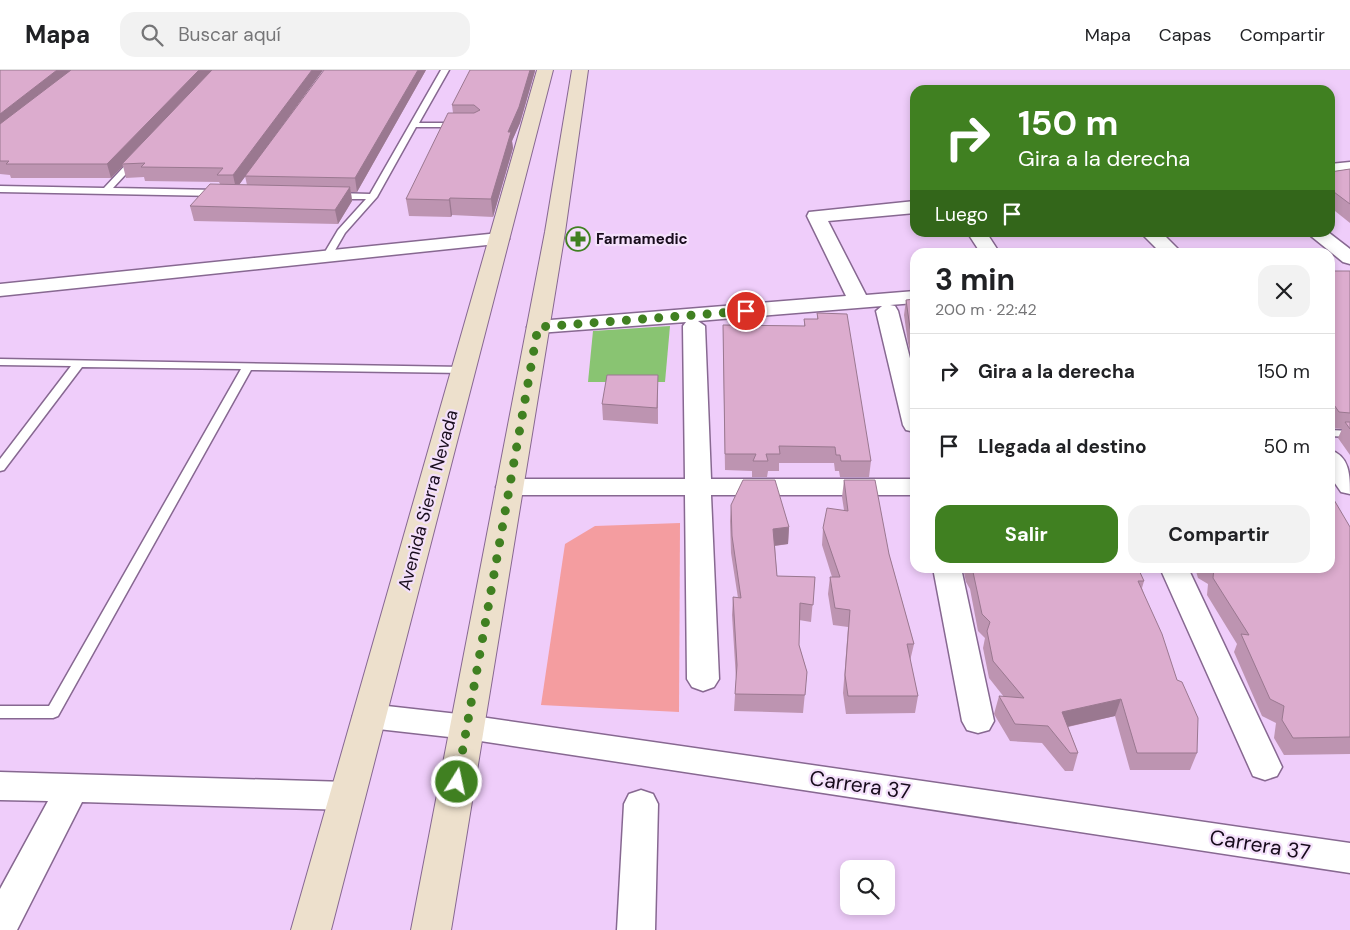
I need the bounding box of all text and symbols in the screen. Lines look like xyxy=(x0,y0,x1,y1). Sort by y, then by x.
search box xyxy=(120,12,470,57)
text: Mapa xyxy=(25,19,90,50)
icon: search xyxy=(138,21,166,49)
text: Buscar aquí xyxy=(178,22,281,47)
text: Mapa xyxy=(1085,23,1131,47)
text: Capas xyxy=(1159,23,1212,47)
text: Compartir xyxy=(1240,23,1325,47)
text: 150 m xyxy=(1018,100,1118,146)
icon: right xyxy=(935,105,1000,170)
text: Gira a la derecha xyxy=(1018,144,1190,173)
icon: arrive xyxy=(998,200,1026,228)
text: Luego xyxy=(935,202,988,227)
pharmacy icon: Farmamedic xyxy=(565,226,591,252)
place label: Farmamedic xyxy=(596,229,688,249)
text: 3 min xyxy=(935,260,1015,299)
button: close xyxy=(1258,265,1310,317)
pin xyxy=(725,290,767,332)
icon: arrive xyxy=(732,297,760,325)
text: 200 m · 22:42 xyxy=(935,299,1037,320)
icon: right xyxy=(935,357,963,385)
text: Gira a la derecha xyxy=(978,359,1135,384)
text: 150 m xyxy=(1258,359,1310,384)
street label: Avenida Sierra Nevada xyxy=(392,407,464,593)
icon: arrive xyxy=(935,432,963,460)
text: Llegada al destino xyxy=(978,434,1147,459)
text: 50 m xyxy=(1263,434,1310,459)
button: Salir xyxy=(935,505,1118,563)
button: Compartir xyxy=(1128,505,1310,563)
position arrow xyxy=(430,755,482,807)
street label: Carrera 37 xyxy=(808,764,912,806)
street label: Carrera 37 xyxy=(1208,823,1312,867)
map controls xyxy=(840,860,895,915)
button: search xyxy=(840,860,895,915)

